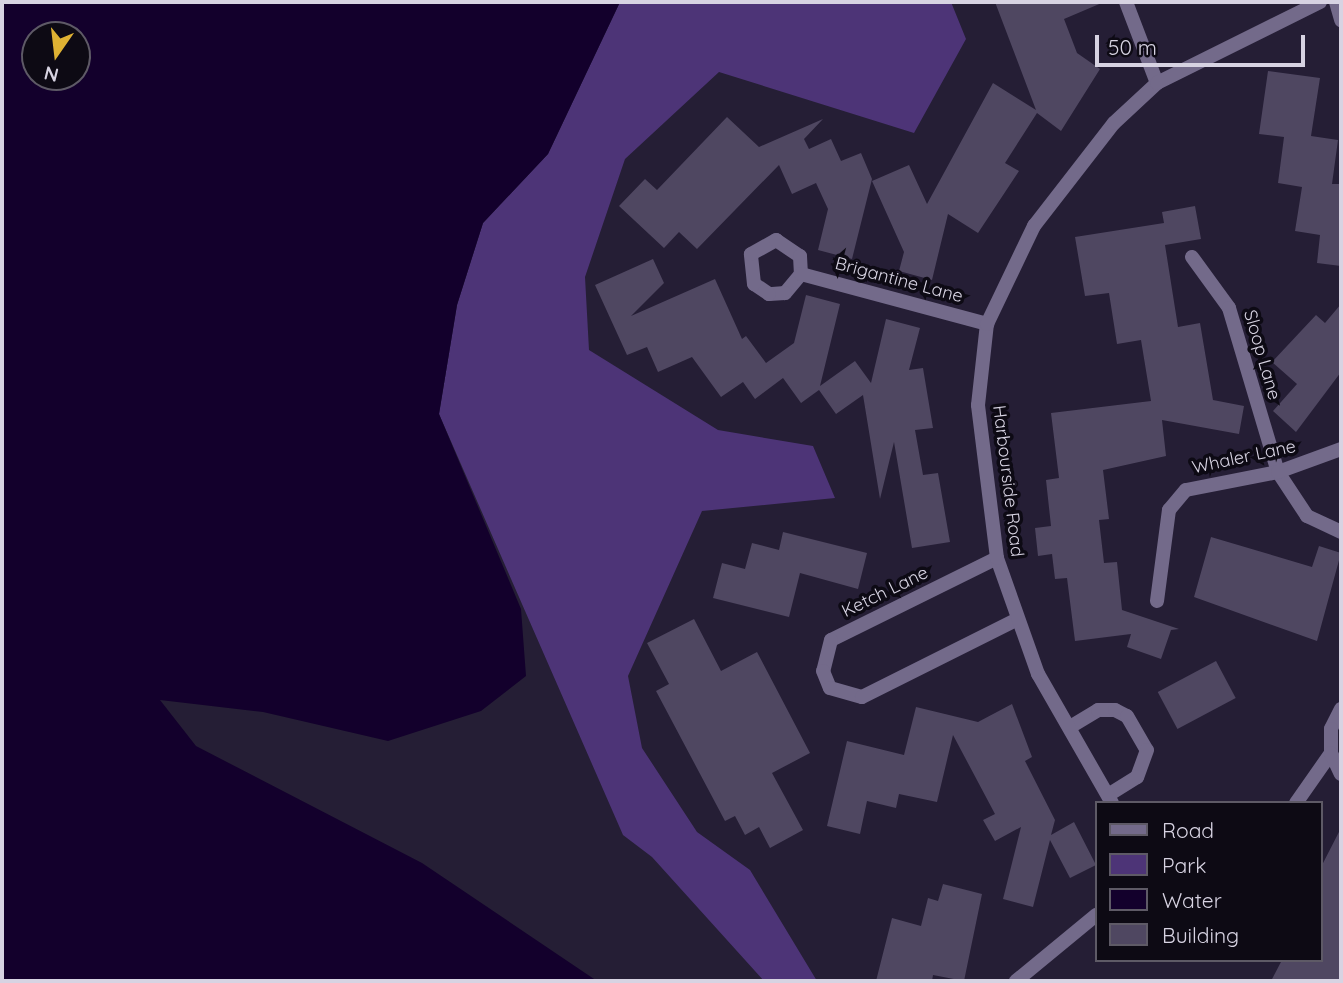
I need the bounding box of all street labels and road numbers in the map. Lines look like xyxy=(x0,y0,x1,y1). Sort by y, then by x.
street label: Brigantine Lane xyxy=(833,253,965,307)
street label: Sloop Lane xyxy=(1239,307,1285,403)
street label: Harbourside Road xyxy=(988,404,1028,558)
street label: Whaler Lane xyxy=(1190,435,1298,479)
street label: Ketch Lane xyxy=(838,562,932,622)

